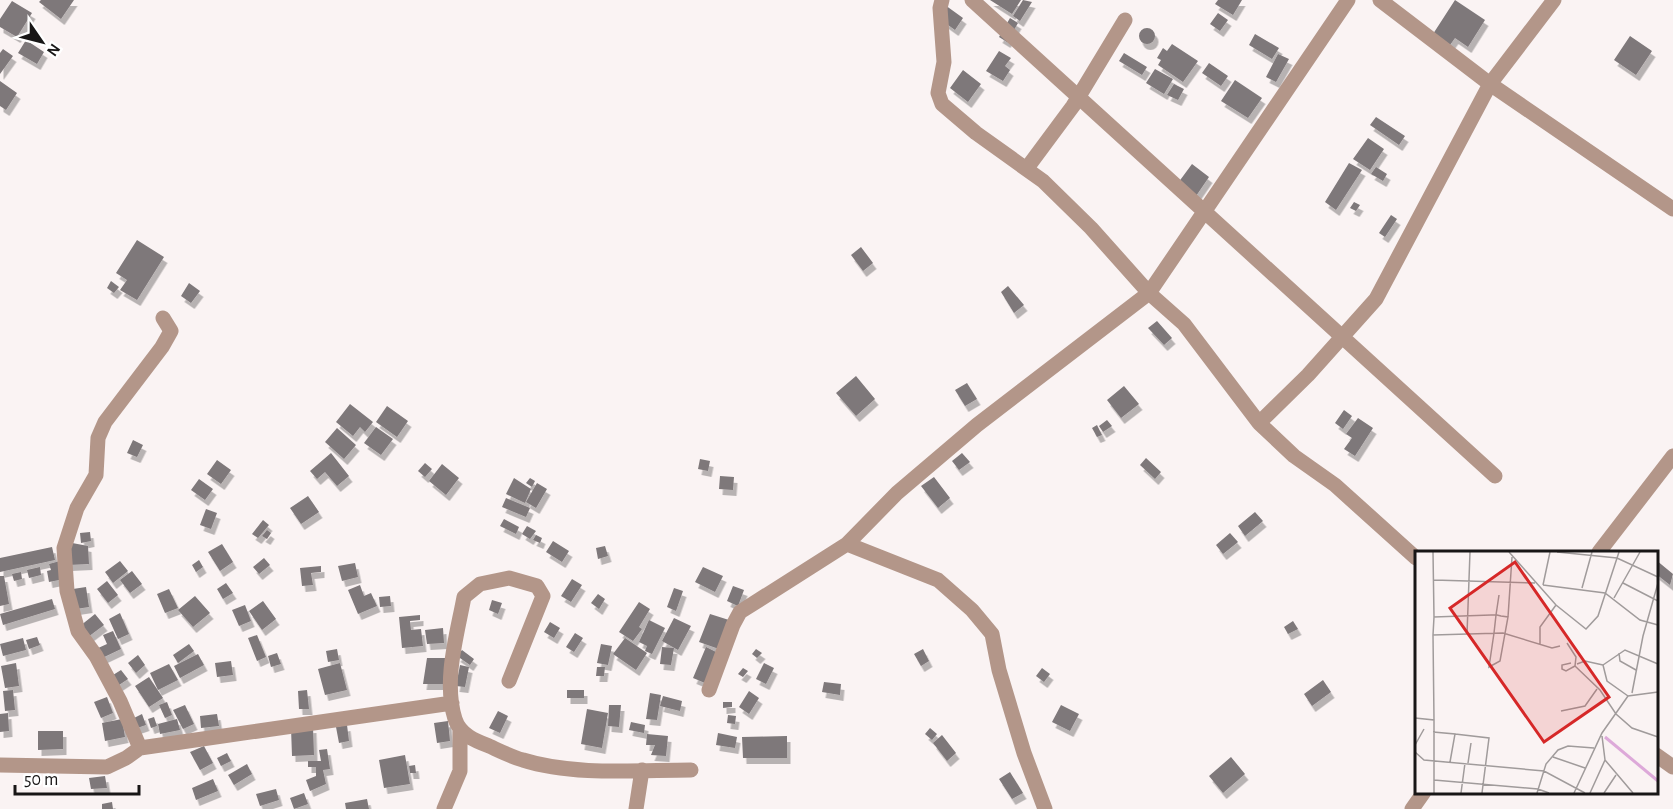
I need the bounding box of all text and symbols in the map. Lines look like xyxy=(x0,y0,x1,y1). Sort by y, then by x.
north arrow xyxy=(12,12,72,72)
text: N xyxy=(44,41,63,59)
inset map xyxy=(1415,551,1658,794)
scale bar xyxy=(15,758,140,796)
text: 50 m xyxy=(24,771,58,789)

